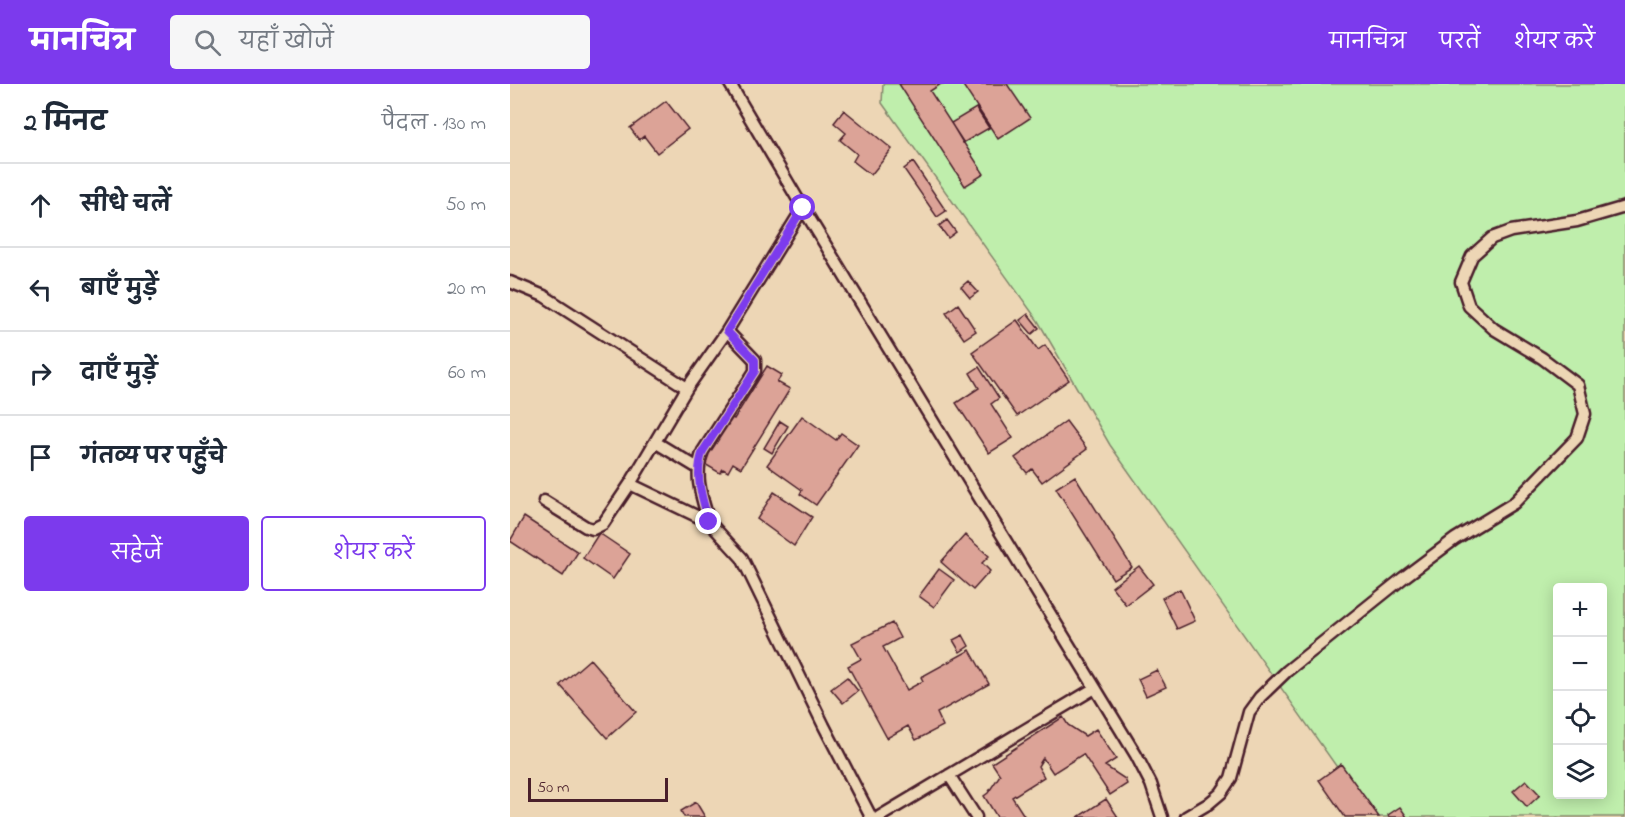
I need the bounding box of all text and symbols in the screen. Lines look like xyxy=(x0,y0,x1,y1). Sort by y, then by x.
search box xyxy=(170,15,590,69)
text: मानचित्र xyxy=(30,23,134,64)
icon: search xyxy=(191,26,224,59)
text: यहाँ खोजें xyxy=(239,27,334,59)
text: मानचित्र xyxy=(1329,28,1406,58)
text: परतें xyxy=(1439,28,1480,58)
text: शेयर करें xyxy=(1513,28,1595,58)
text: 2 मिनट xyxy=(24,105,107,143)
text: पैदल · 130 m xyxy=(382,110,486,139)
icon: ahead xyxy=(24,189,57,222)
text: सीधे चलें xyxy=(81,190,171,222)
text: 50 m xyxy=(445,191,486,220)
route start xyxy=(789,194,815,220)
icon: left xyxy=(24,273,57,306)
text: बाएँ मुड़ें xyxy=(81,274,158,306)
text: 20 m xyxy=(447,275,486,304)
icon: right xyxy=(24,357,57,390)
text: दाएँ मुड़ें xyxy=(81,358,157,390)
text: 60 m xyxy=(448,359,486,388)
icon: arrive xyxy=(24,441,57,474)
text: गंतव्य पर पहुँचे xyxy=(81,442,226,474)
route end xyxy=(695,508,721,534)
button: सहेजें xyxy=(24,516,249,591)
button: शेयर करें xyxy=(261,516,486,591)
map controls xyxy=(1553,583,1607,799)
button: + xyxy=(1553,583,1607,637)
button: − xyxy=(1553,637,1607,691)
button: locate xyxy=(1553,691,1607,745)
button: layers xyxy=(1553,745,1607,799)
scale bar xyxy=(528,775,668,802)
text: 50 m xyxy=(537,776,569,800)

